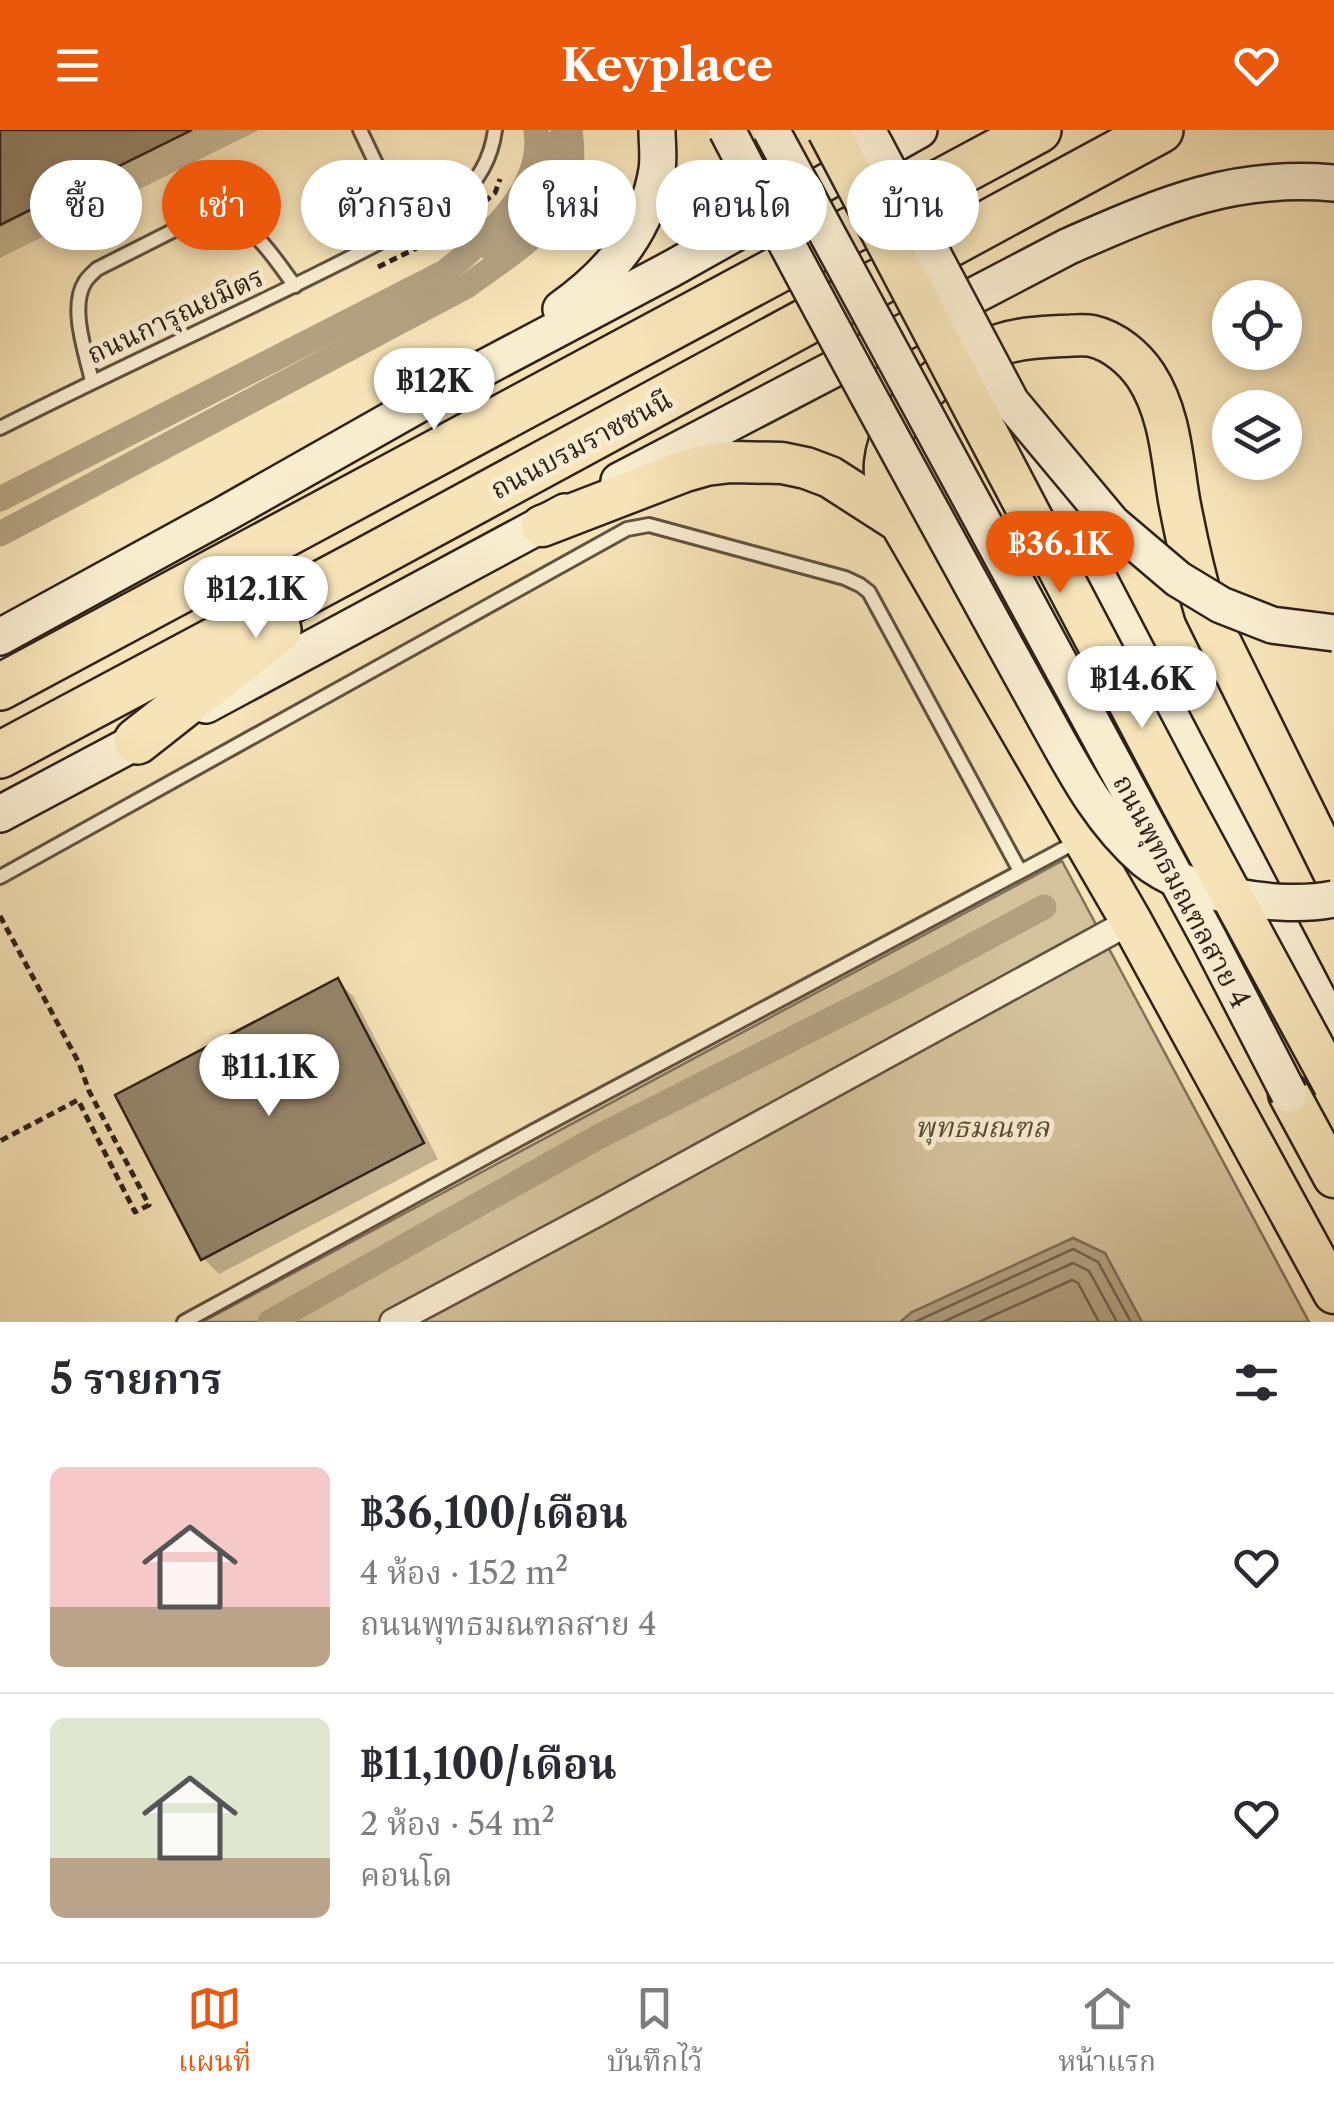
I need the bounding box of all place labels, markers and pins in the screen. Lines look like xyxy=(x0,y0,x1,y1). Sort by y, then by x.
pin: ฿12K xyxy=(375,348,493,433)
pin: ฿36.1K xyxy=(979,511,1141,596)
pin: ฿12.1K xyxy=(175,556,337,641)
pin: ฿14.6K xyxy=(1061,646,1223,731)
pin: ฿11.1K xyxy=(188,1034,350,1119)

